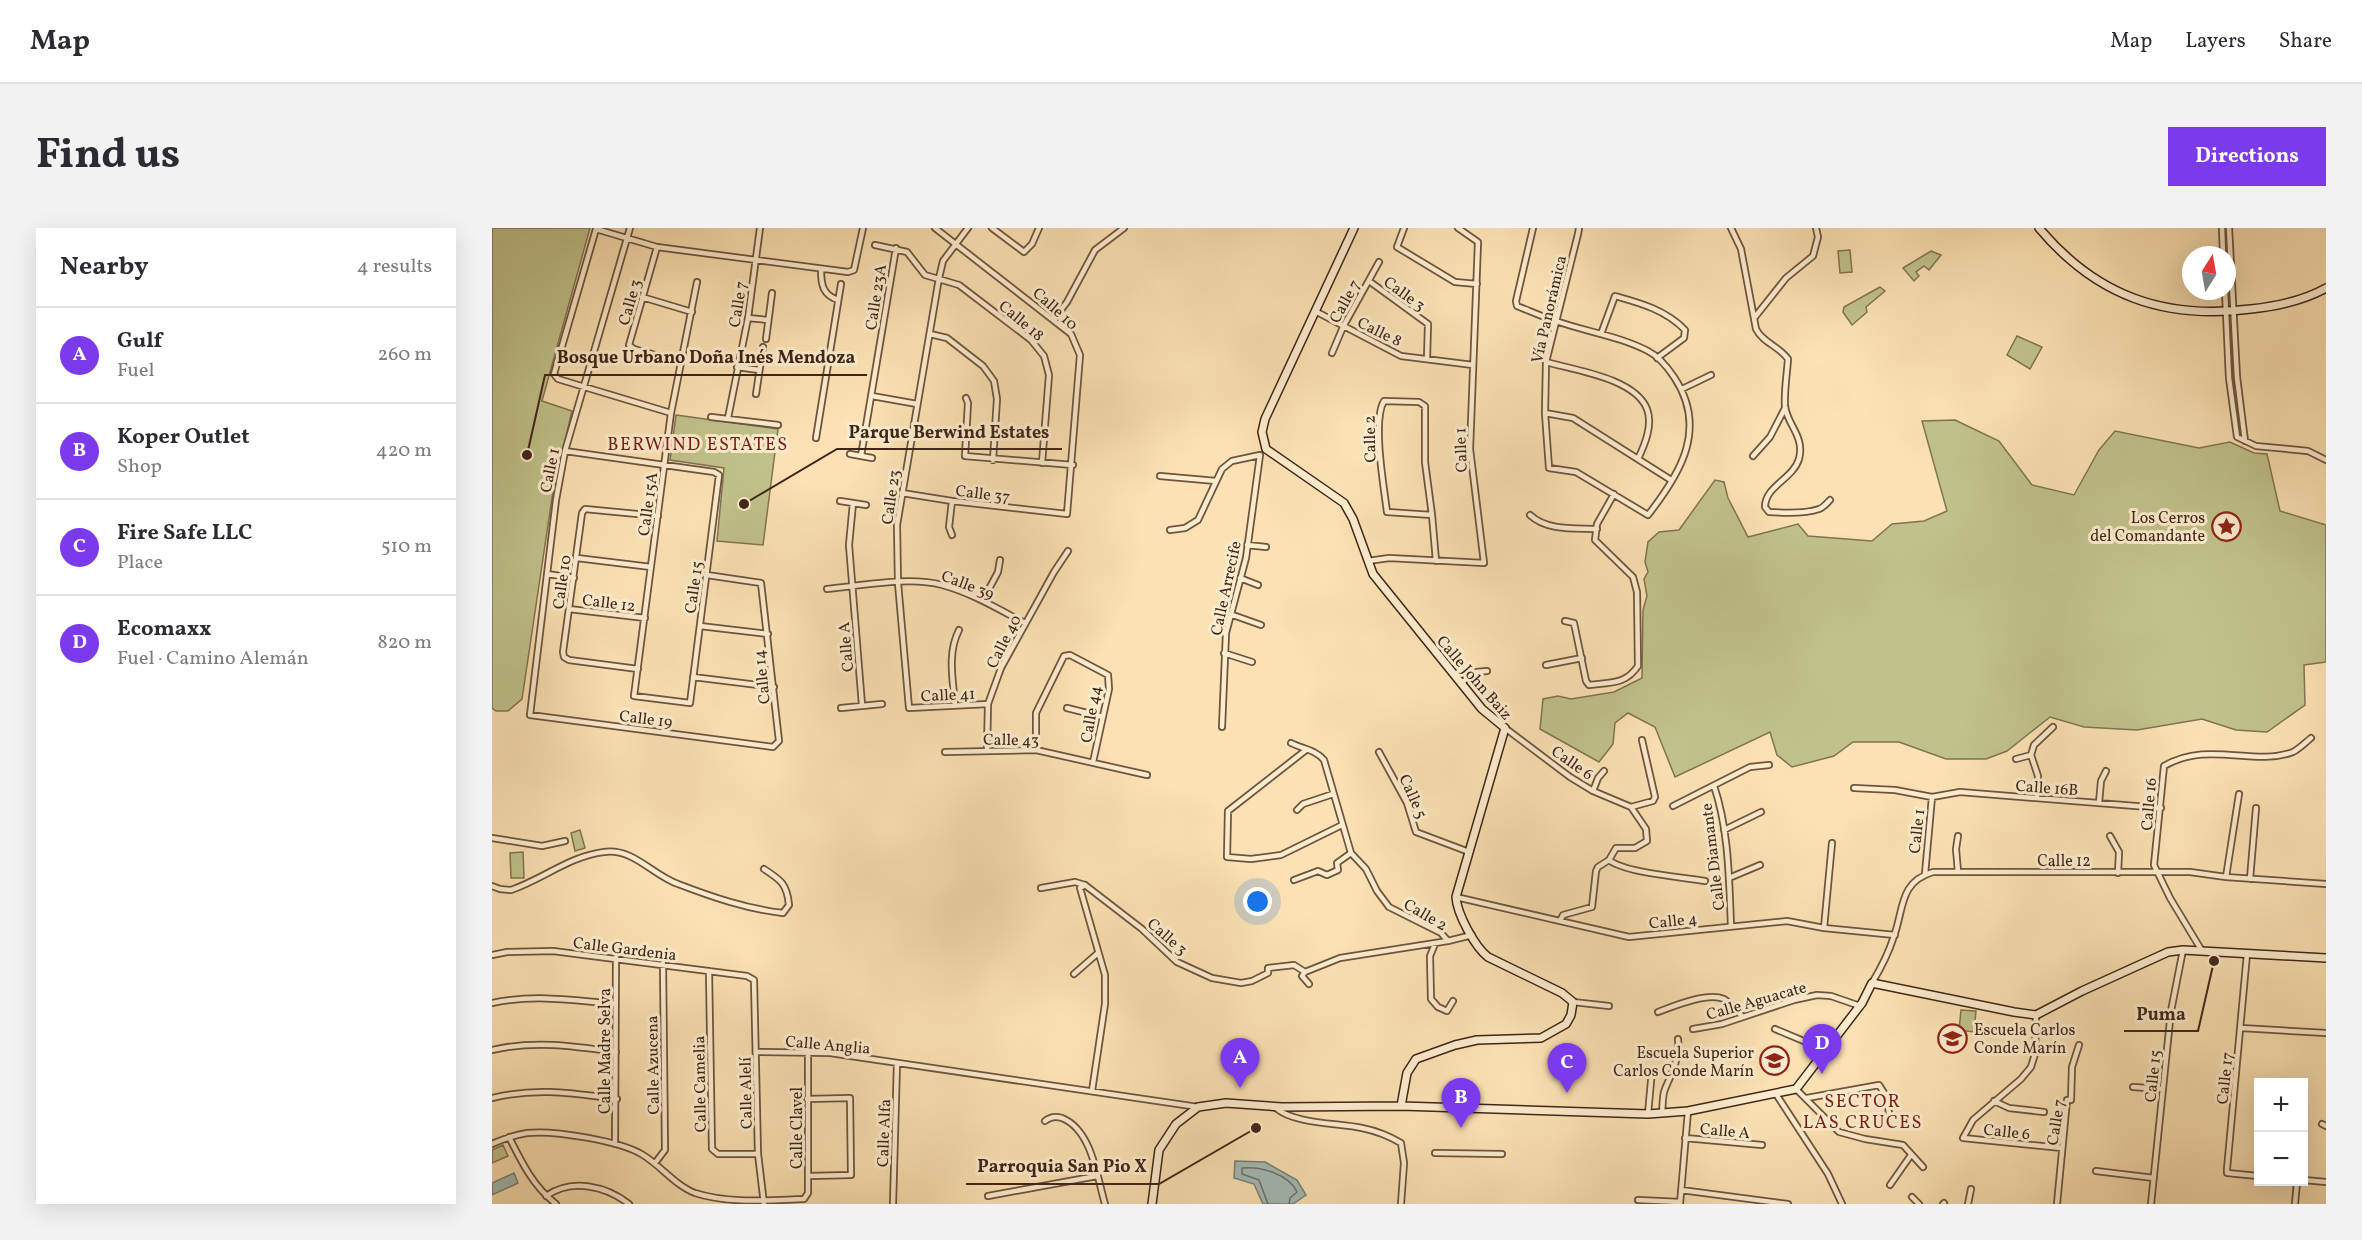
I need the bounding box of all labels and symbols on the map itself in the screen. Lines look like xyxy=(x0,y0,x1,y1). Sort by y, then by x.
north arrow xyxy=(2182,246,2236,300)
street label: Vía Panorámica xyxy=(1527,253,1573,366)
street label: Calle 23A xyxy=(861,263,893,332)
street label: Calle 3 xyxy=(1378,272,1429,317)
street label: Calle 7 xyxy=(1325,276,1367,328)
street label: Calle 3 xyxy=(614,277,648,328)
street label: Calle 7 xyxy=(724,279,754,329)
street label: Calle 10 xyxy=(1027,283,1082,336)
street label: Calle 18 xyxy=(993,296,1048,347)
street label: Calle 8 xyxy=(1353,313,1405,353)
callout: Bosque Urbano Doña Inés Mendoza xyxy=(545,339,867,375)
text: Bosque Urbano Doña Inés Mendoza xyxy=(557,346,855,371)
callout: Parque Berwind Estates xyxy=(837,413,1062,449)
street label: Calle 2 xyxy=(1360,415,1382,463)
text: Parque Berwind Estates xyxy=(849,421,1049,446)
street label: Calle 1 xyxy=(1450,427,1474,473)
district label: BERWIND ESTATES xyxy=(607,433,789,458)
street label: Calle 1 xyxy=(536,446,566,495)
street label: Calle 23 xyxy=(877,468,907,526)
street label: Calle 15A xyxy=(634,471,664,537)
street label: Calle 37 xyxy=(954,481,1011,509)
place label: Los Cerros del Comandante xyxy=(2090,508,2205,548)
place icon: Los Cerros del Comandante xyxy=(2210,510,2242,542)
street label: Calle Arrecife xyxy=(1206,539,1248,638)
street label: Calle 10 xyxy=(548,554,578,611)
street label: Calle 15 xyxy=(680,560,710,615)
street label: Calle 39 xyxy=(938,566,997,606)
street label: Calle 12 xyxy=(581,590,637,618)
street label: Calle 40 xyxy=(982,611,1028,673)
street label: Calle A xyxy=(834,621,860,673)
street label: Calle John Baiz xyxy=(1431,631,1516,725)
street label: Calle 14 xyxy=(749,649,777,705)
street label: Calle 41 xyxy=(920,684,976,708)
street label: Calle 44 xyxy=(1076,684,1108,745)
street label: Calle 19 xyxy=(618,706,674,734)
street label: Calle 43 xyxy=(983,730,1039,752)
street label: Calle 6 xyxy=(1546,741,1597,786)
street label: Calle 5 xyxy=(1393,771,1432,823)
street label: Calle 16B xyxy=(2015,776,2079,802)
street label: Calle 16 xyxy=(2137,777,2163,832)
street label: Calle Diamante xyxy=(1696,802,1731,912)
street label: Calle 1 xyxy=(1905,808,1931,855)
street label: Calle 12 xyxy=(2037,851,2091,873)
your location xyxy=(1243,887,1272,916)
street label: Calle 2 xyxy=(1399,894,1451,937)
street label: Calle 4 xyxy=(1648,909,1698,935)
street label: Calle 3 xyxy=(1142,914,1192,961)
street label: Calle Gardenia xyxy=(572,933,678,967)
street label: Calle Aguacate xyxy=(1704,977,1809,1027)
street label: Calle Madre Selva xyxy=(595,988,617,1114)
callout: Puma xyxy=(2124,995,2198,1031)
text: Puma xyxy=(2136,1003,2186,1028)
street label: Calle Azucena xyxy=(642,1015,666,1115)
place label: Escuela Carlos Conde Marín xyxy=(1974,1020,2076,1060)
school or university icon: Escuela Carlos Conde Marín xyxy=(1937,1022,1969,1054)
pin: D xyxy=(1802,1024,1842,1074)
street label: Calle Anglia xyxy=(784,1031,871,1061)
street label: Calle Camelia xyxy=(689,1036,713,1132)
pin: A xyxy=(1220,1038,1260,1088)
place label: Escuela Superior Carlos Conde Marín xyxy=(1613,1043,1754,1083)
pin: C xyxy=(1548,1044,1586,1093)
school or university icon: Escuela Superior Carlos Conde Marín xyxy=(1759,1045,1791,1077)
street label: Calle 15 xyxy=(2140,1049,2168,1104)
street label: Calle 17 xyxy=(2212,1051,2240,1106)
street label: Calle Alelí xyxy=(735,1057,759,1129)
pin: B xyxy=(1442,1078,1480,1128)
street label: Calle Clavel xyxy=(787,1087,809,1169)
district label: SECTOR LAS CRUCES xyxy=(1803,1090,1923,1136)
street label: Calle 7 xyxy=(2042,1097,2072,1147)
street label: Calle Alfa xyxy=(873,1099,897,1168)
street label: Calle A xyxy=(1699,1119,1751,1145)
street label: Calle 6 xyxy=(1982,1120,2031,1146)
callout: Parroquia San Pio X xyxy=(966,1148,1159,1184)
text: Parroquia San Pio X xyxy=(977,1155,1147,1180)

